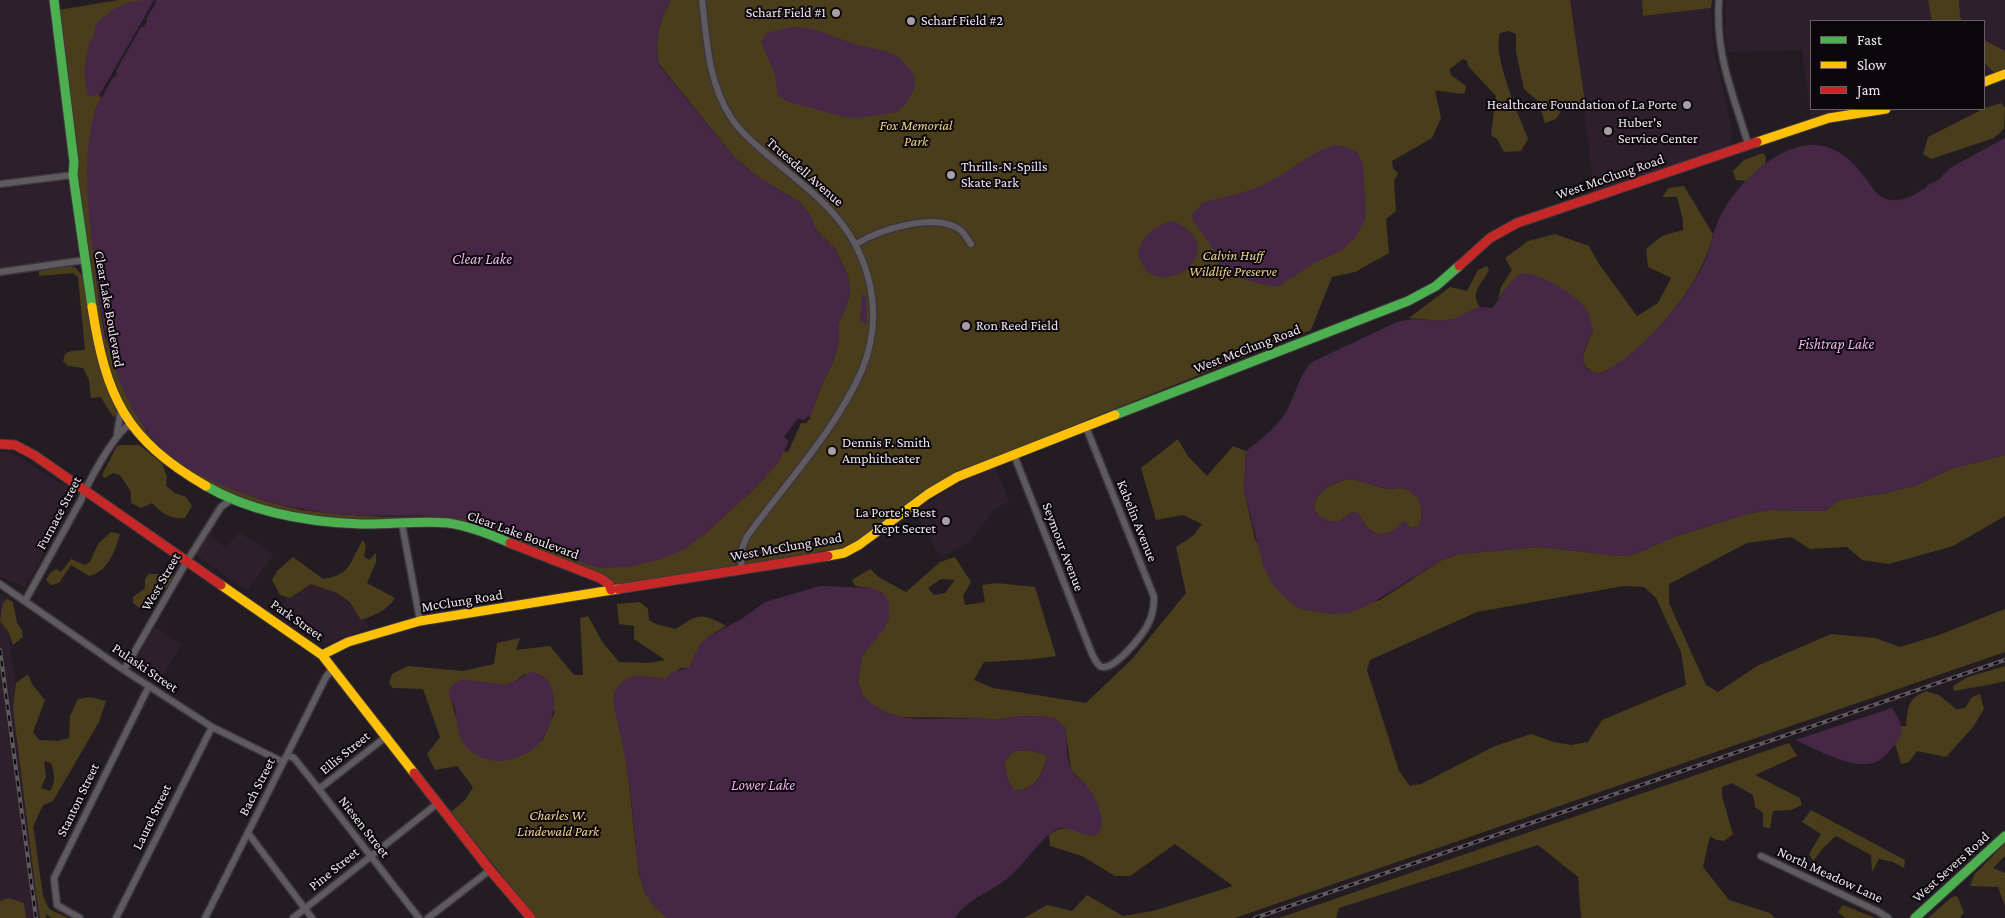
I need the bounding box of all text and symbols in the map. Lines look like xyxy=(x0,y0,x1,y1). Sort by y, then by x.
place label: Scharf Field #1 xyxy=(746,5,826,21)
marker: Scharf Field #1 xyxy=(830,7,842,19)
place label: Scharf Field #2 xyxy=(921,13,1003,29)
marker: Scharf Field #2 xyxy=(905,15,917,27)
legend xyxy=(1810,20,1985,110)
text: Fast xyxy=(1857,32,1882,48)
text: Slow xyxy=(1857,57,1886,73)
text: Jam xyxy=(1857,82,1880,98)
place label: Healthcare Foundation of La Porte xyxy=(1487,97,1677,113)
marker: Healthcare Foundation of La Porte xyxy=(1681,99,1693,111)
place label: Huber's Service Center xyxy=(1618,115,1698,148)
park label: Fox Memorial Park xyxy=(880,118,952,150)
marker: Huber's Service Center xyxy=(1602,125,1614,137)
street label: Truesdell Avenue xyxy=(763,134,847,210)
street label: West McClung Road xyxy=(1554,151,1666,203)
place label: Thrills-N-Spills Skate Park xyxy=(961,159,1047,192)
marker: Thrills-N-Spills Skate Park xyxy=(945,169,957,181)
park label: Calvin Huff Wildlife Preserve xyxy=(1189,248,1277,280)
street label: Clear Lake Boulevard xyxy=(91,250,127,368)
water label: Clear Lake xyxy=(452,250,512,268)
place label: Ron Reed Field xyxy=(976,318,1058,334)
marker: Ron Reed Field xyxy=(960,320,972,332)
street label: West McClung Road xyxy=(1191,321,1303,377)
water label: Fishtrap Lake xyxy=(1798,335,1874,353)
place label: Dennis F. Smith Amphitheater xyxy=(842,435,930,468)
marker: Dennis F. Smith Amphitheater xyxy=(826,445,838,457)
street label: Furnace Street xyxy=(33,474,85,552)
street label: Kabelin Avenue xyxy=(1113,478,1161,564)
street label: Seymour Avenue xyxy=(1038,500,1088,594)
place label: La Porte's Best Kept Secret xyxy=(855,505,936,538)
street label: Clear Lake Boulevard xyxy=(465,507,581,563)
marker: La Porte's Best Kept Secret xyxy=(940,515,952,527)
street label: West McClung Road xyxy=(729,529,843,565)
street label: West Street xyxy=(138,550,184,614)
street label: McClung Road xyxy=(420,586,504,616)
street label: Park Street xyxy=(267,596,327,644)
street label: Pulaski Street xyxy=(109,640,181,696)
street label: Ellis Street xyxy=(317,728,373,778)
street label: Bach Street xyxy=(235,755,279,819)
street label: Stanton Street xyxy=(53,761,103,839)
water label: Lower Lake xyxy=(731,776,795,794)
street label: Laurel Street xyxy=(129,781,175,853)
street label: Niesen Street xyxy=(335,793,393,861)
park label: Charles W. Lindewald Park xyxy=(517,808,599,840)
street label: West Severs Road xyxy=(1909,828,1993,906)
street label: North Meadow Lane xyxy=(1775,843,1885,907)
street label: Pine Street xyxy=(305,844,363,894)

